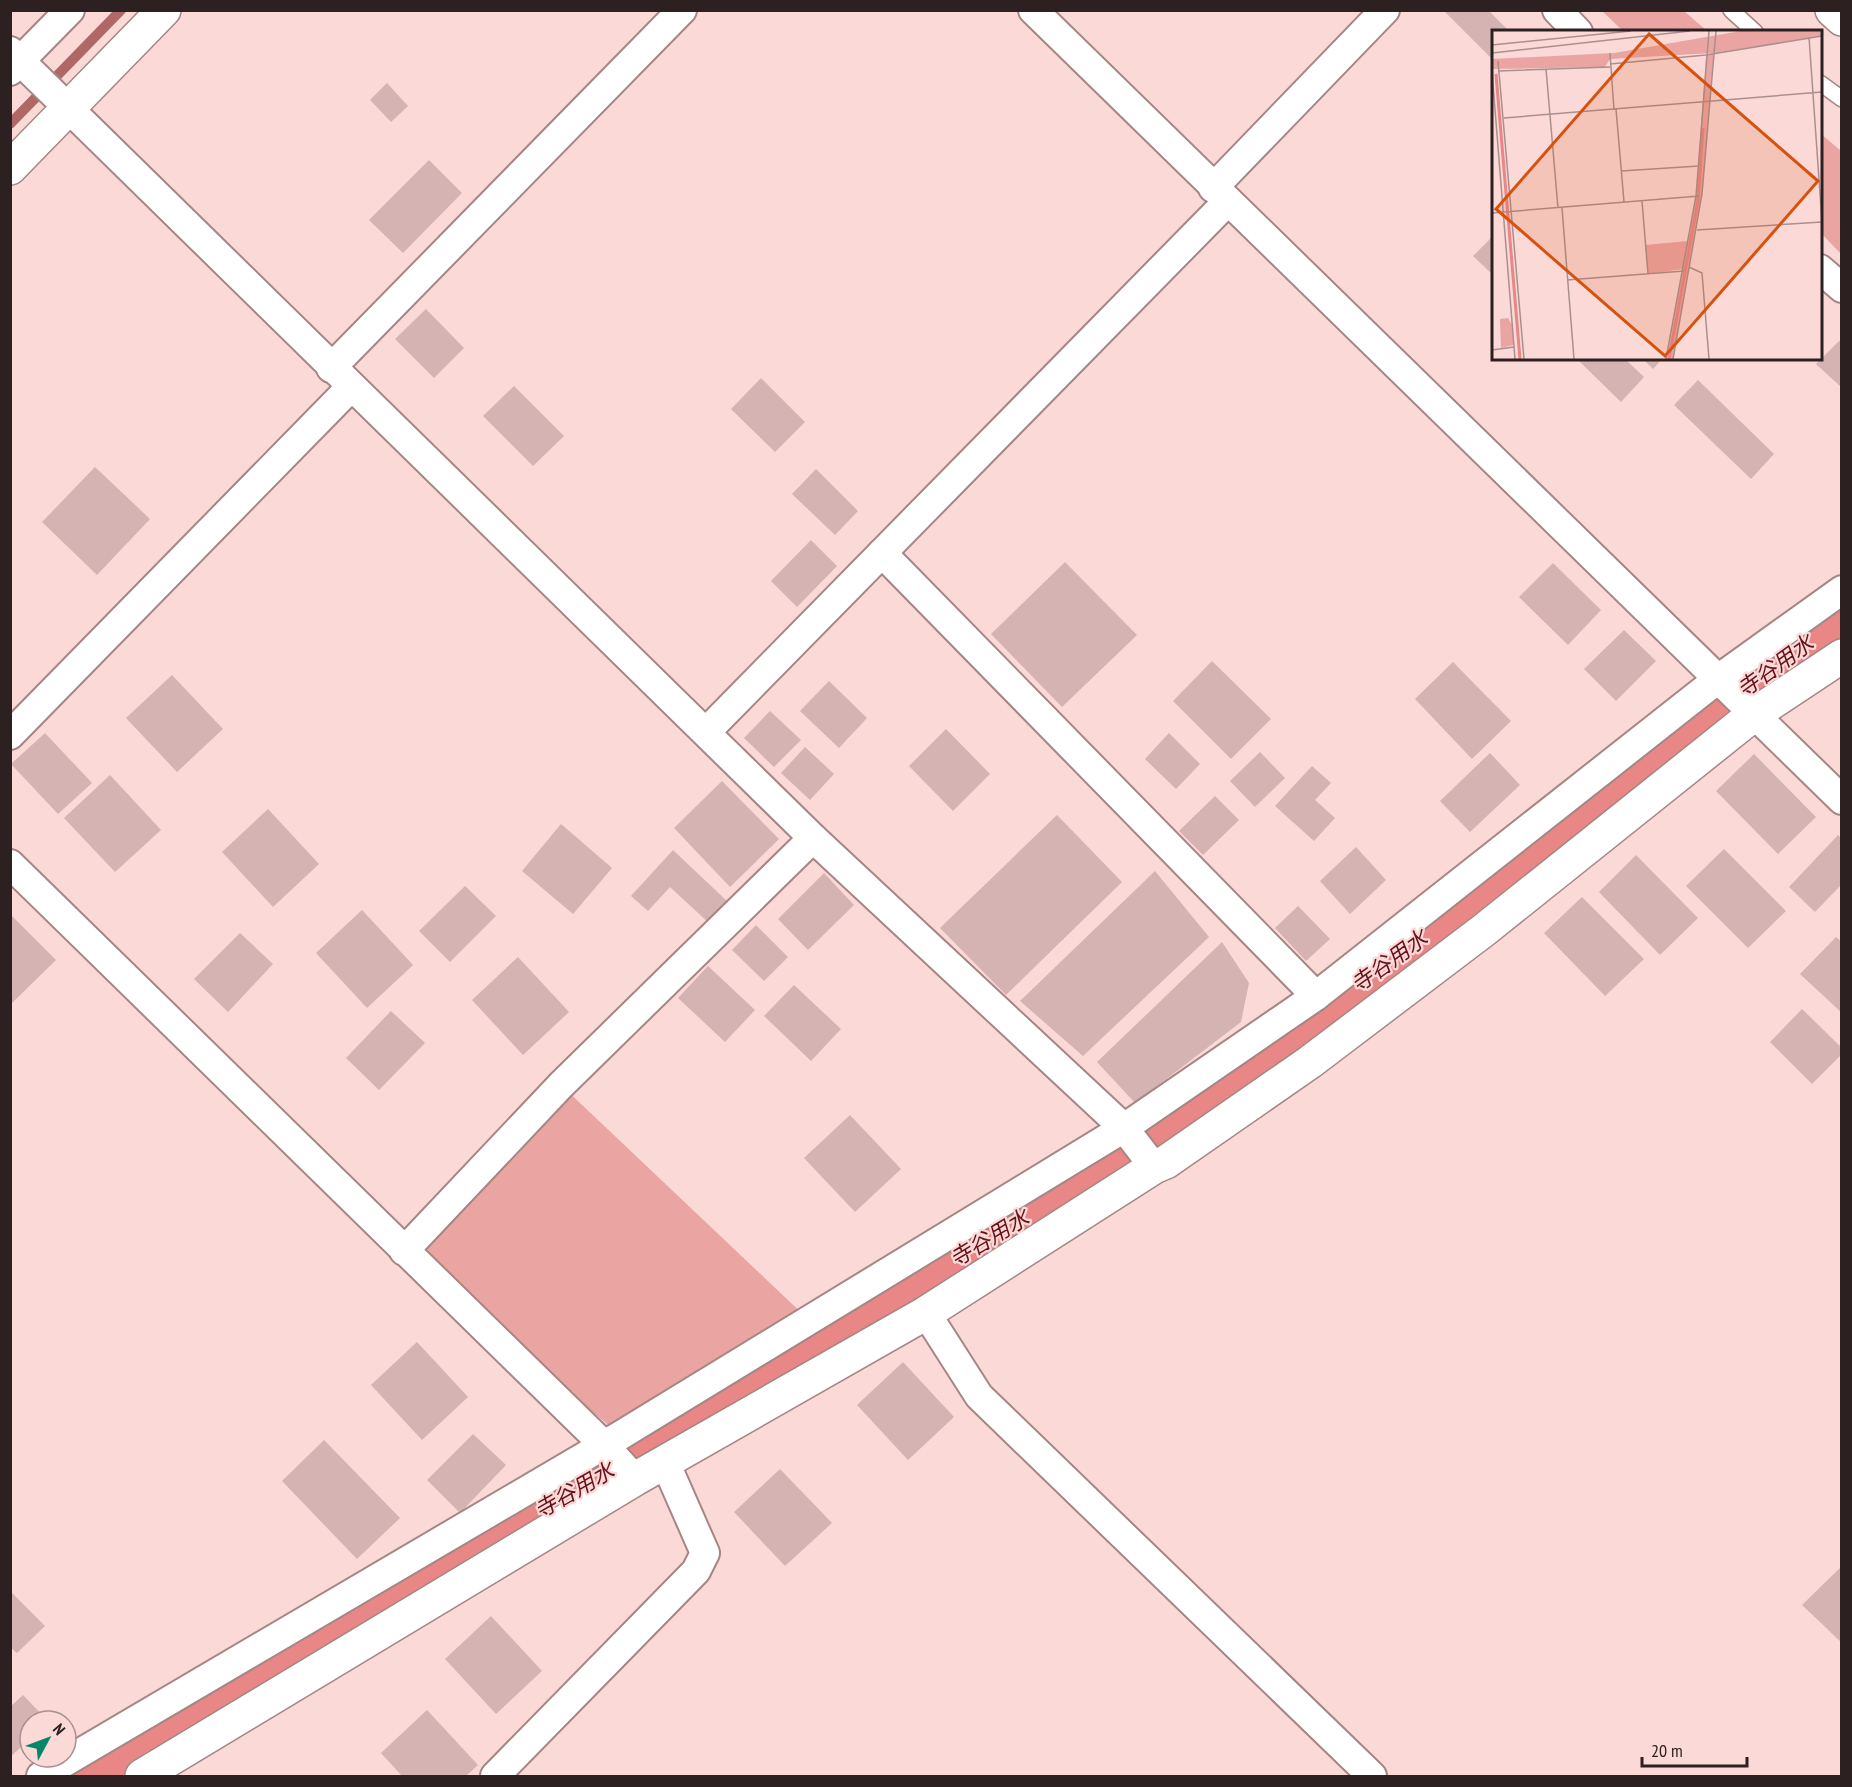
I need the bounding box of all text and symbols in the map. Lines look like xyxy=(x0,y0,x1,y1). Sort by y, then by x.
inset map xyxy=(1492,30,1822,360)
water label: 寺谷用水 xyxy=(1731,628,1820,703)
water label: 寺谷用水 xyxy=(1345,923,1434,998)
water label: 寺谷用水 xyxy=(944,1202,1036,1273)
water label: 寺谷用水 xyxy=(529,1455,621,1524)
north arrow xyxy=(18,1709,78,1769)
text: N xyxy=(49,1719,70,1739)
scale bar xyxy=(1642,1730,1747,1768)
text: 20 m xyxy=(1651,1739,1683,1762)

